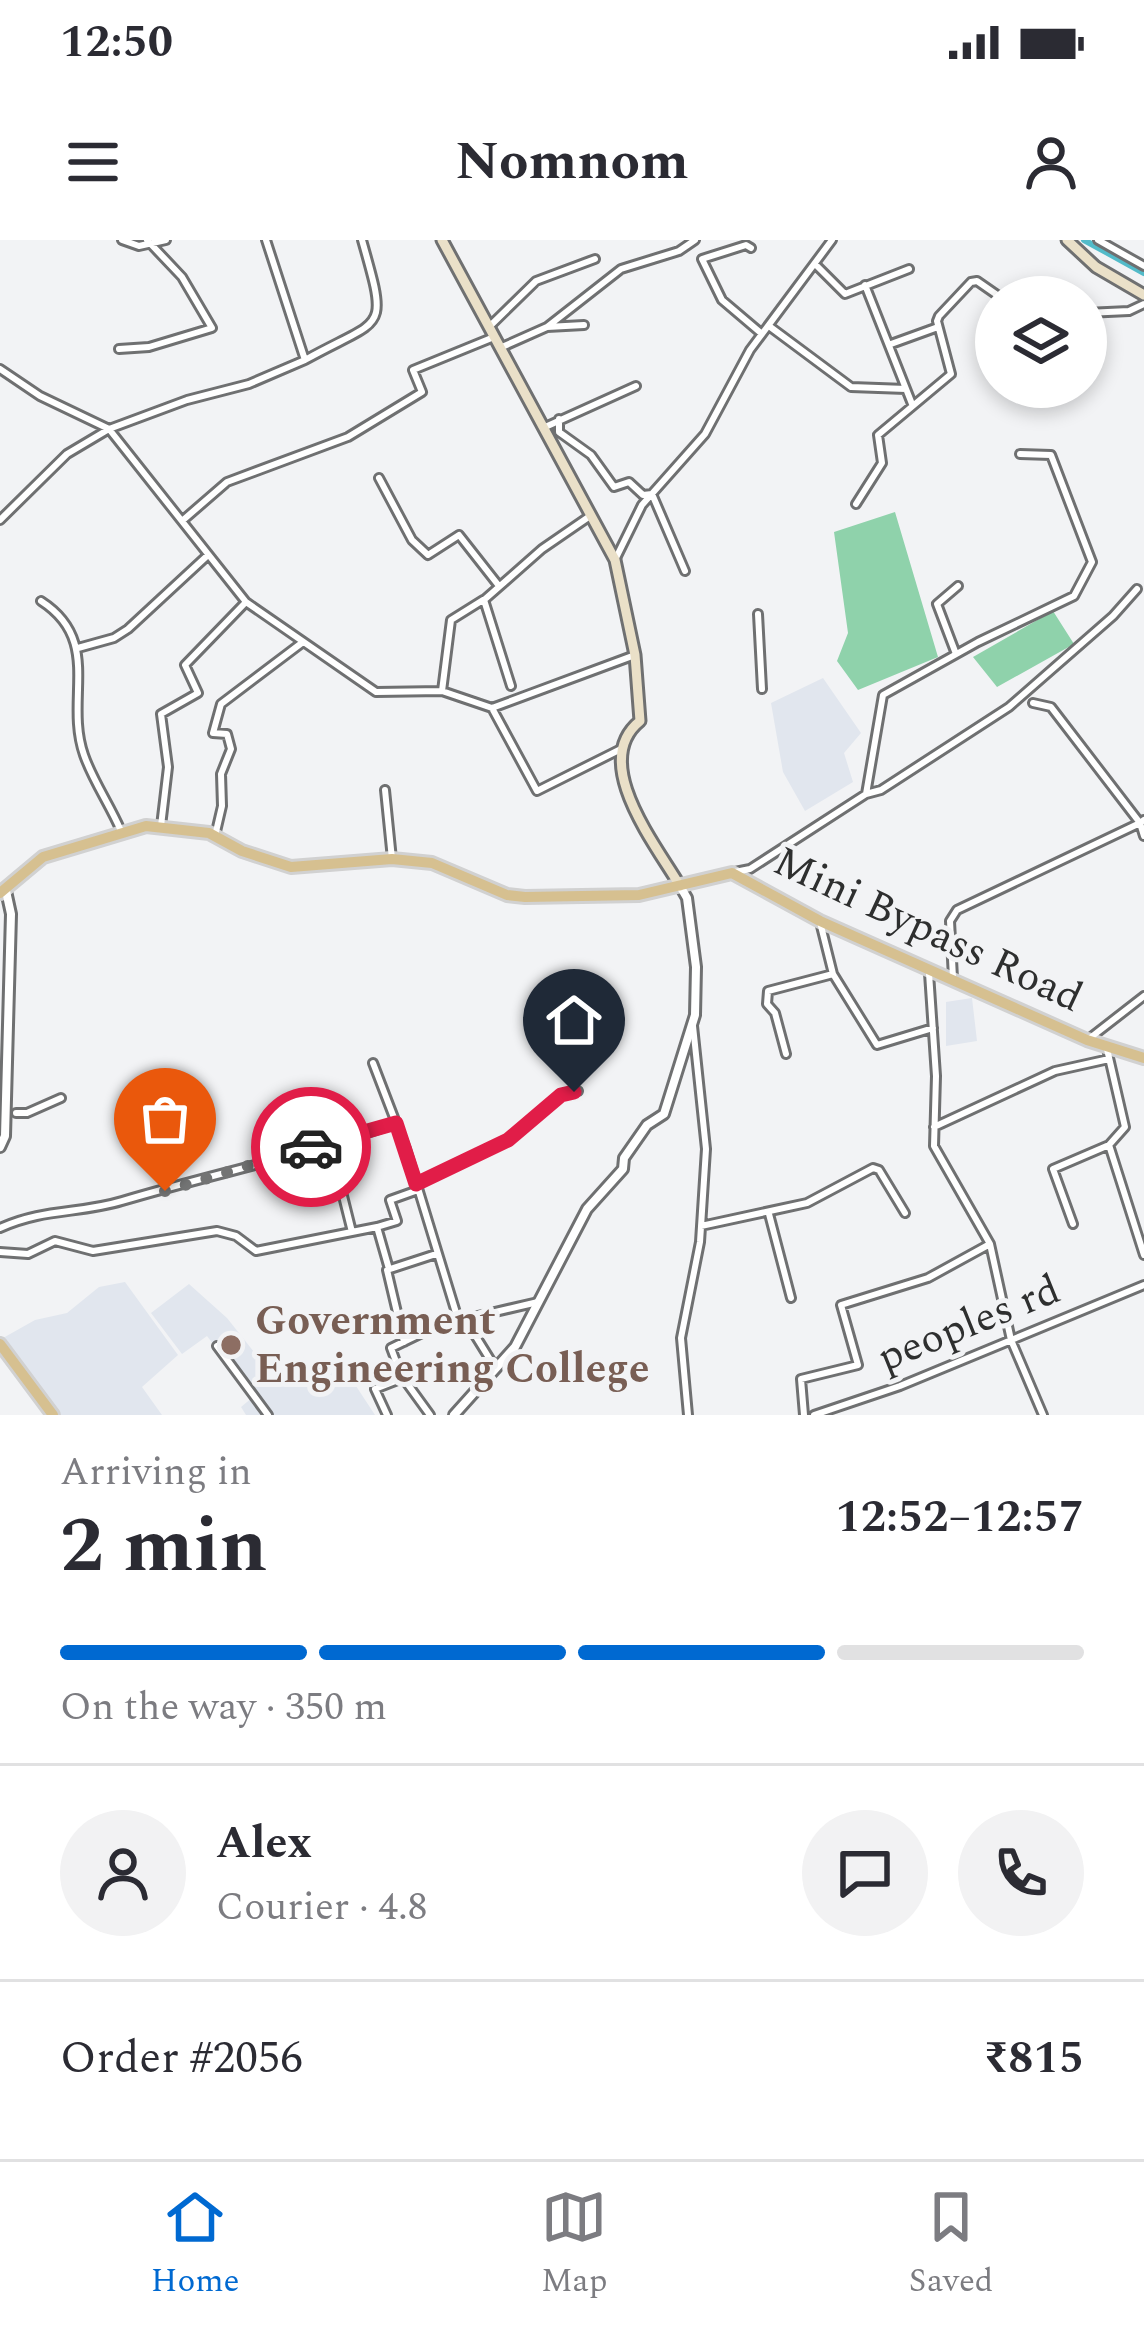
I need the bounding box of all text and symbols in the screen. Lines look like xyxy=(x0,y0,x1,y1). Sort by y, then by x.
text: 12:50 xyxy=(60,8,173,77)
text: Nomnom xyxy=(455,121,689,203)
icon: menu xyxy=(60,129,126,195)
icon: person xyxy=(1018,129,1084,195)
map controls xyxy=(975,276,1107,408)
button: layers xyxy=(975,276,1107,408)
street label: Mini Bypass Road xyxy=(763,831,1093,1029)
pin xyxy=(523,969,625,1092)
icon: home xyxy=(541,987,607,1053)
pin xyxy=(114,1068,216,1191)
icon: bag xyxy=(132,1086,198,1152)
courier xyxy=(251,1087,371,1207)
icon: car xyxy=(278,1114,344,1180)
street label: peoples rd xyxy=(868,1259,1070,1389)
place label: Government Engineering College xyxy=(255,1290,650,1401)
marker: Government Engineering College xyxy=(218,1332,244,1358)
text: Arriving in xyxy=(60,1443,252,1502)
text: 12:52–12:57 xyxy=(835,1483,1084,1552)
text: 2 min xyxy=(60,1487,268,1606)
text: On the way · 350 m xyxy=(60,1678,387,1737)
text: Alex xyxy=(216,1809,312,1878)
button: person xyxy=(60,1810,186,1936)
button: chat xyxy=(802,1810,928,1936)
button: phone xyxy=(958,1810,1084,1936)
text: Courier · 4.8 xyxy=(216,1878,427,1937)
text: Order #2056 xyxy=(60,2024,303,2093)
text: ₹815 xyxy=(983,2024,1084,2093)
tab: Home xyxy=(151,2184,240,2306)
tab: Map xyxy=(541,2184,607,2306)
tab: Saved xyxy=(909,2184,993,2306)

